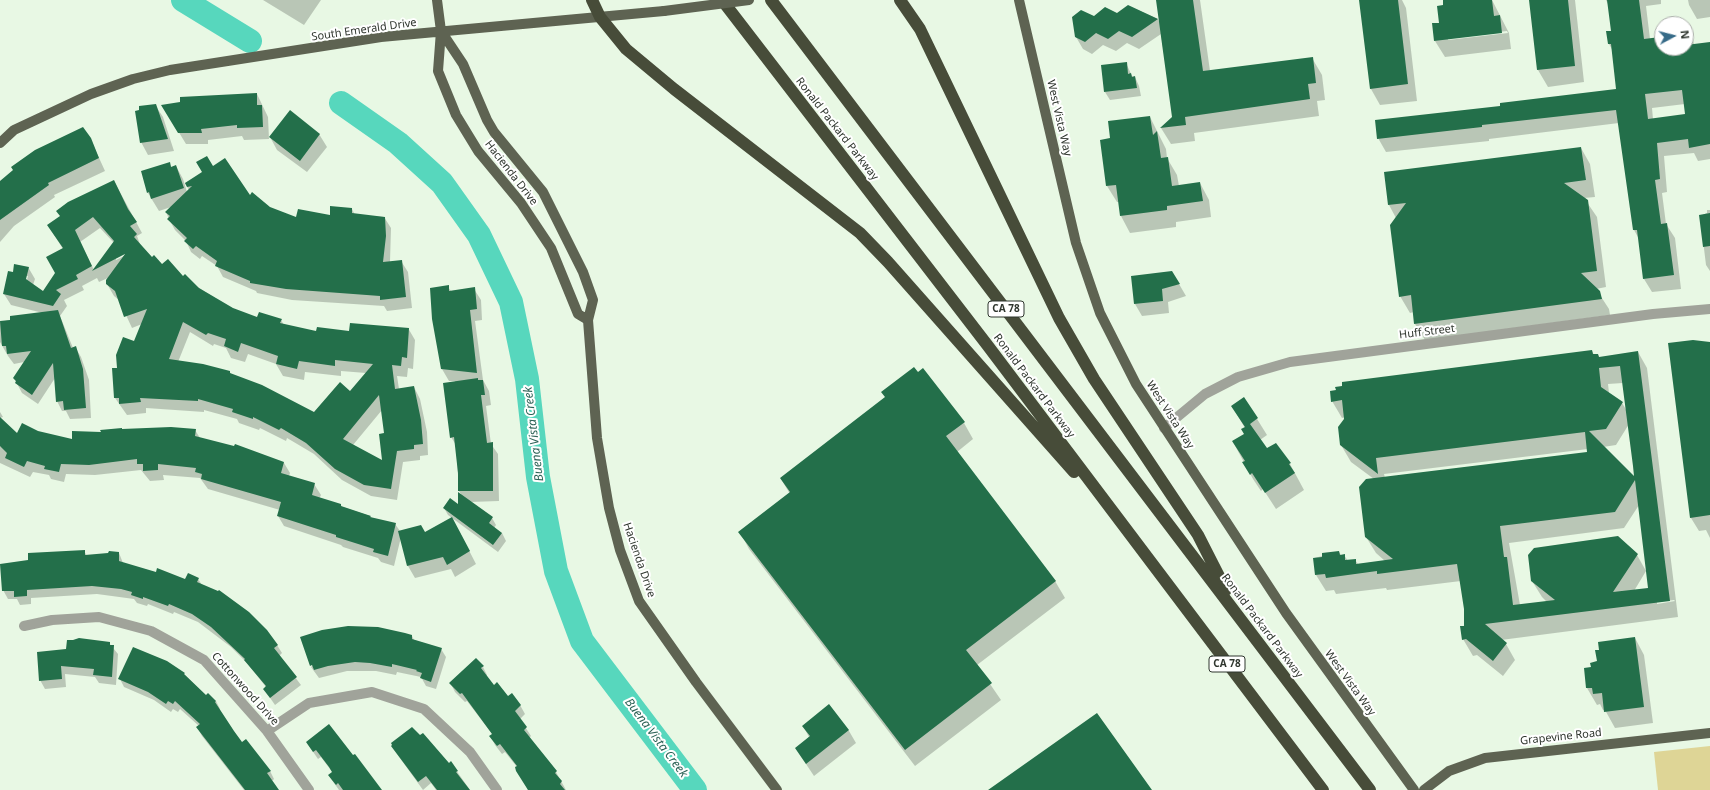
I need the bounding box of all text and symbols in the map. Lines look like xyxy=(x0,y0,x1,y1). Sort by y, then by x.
street label: South Emerald Drive xyxy=(311,16,417,44)
north arrow xyxy=(1654,16,1694,56)
text: N xyxy=(1677,29,1693,40)
street label: Ronald Packard Parkway xyxy=(793,75,881,183)
street label: West Vista Way xyxy=(1044,79,1074,157)
street label: Hacienda Drive xyxy=(482,138,540,208)
road number: CA 78 xyxy=(988,301,1024,317)
street label: Huff Street xyxy=(1398,322,1456,342)
street label: Ronald Packard Parkway xyxy=(991,331,1077,441)
street label: West Vista Way xyxy=(1143,379,1197,451)
water label: Buena Vista Creek xyxy=(521,386,547,482)
street label: Hacienda Drive xyxy=(620,521,658,599)
street label: Ronald Packard Parkway xyxy=(1219,571,1305,681)
street label: West Vista Way xyxy=(1322,648,1378,718)
street label: Cottonwood Drive xyxy=(209,650,281,728)
road number: CA 78 xyxy=(1209,656,1245,672)
water label: Buena Vista Creek xyxy=(622,696,690,780)
street label: Grapevine Road xyxy=(1520,726,1602,748)

